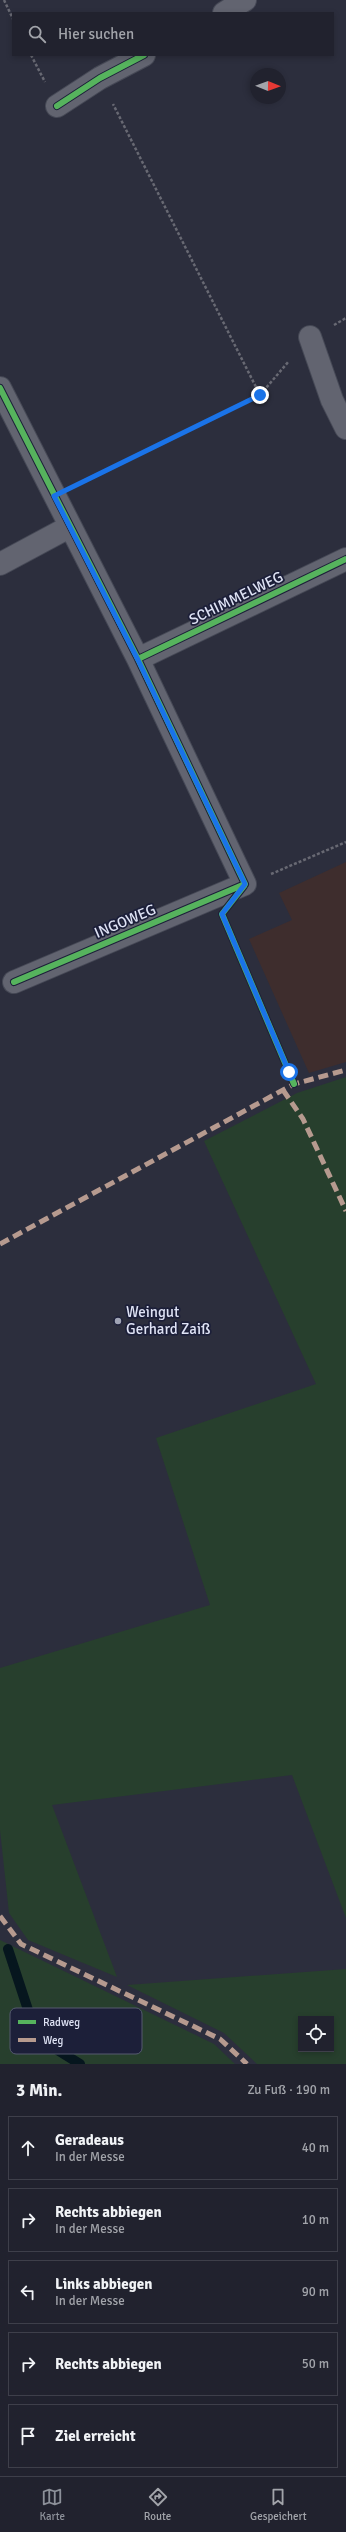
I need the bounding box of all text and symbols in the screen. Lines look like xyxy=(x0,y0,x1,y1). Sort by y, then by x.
search box xyxy=(12,12,334,56)
icon: search xyxy=(26,23,48,45)
text: Hier suchen xyxy=(58,25,134,43)
north arrow xyxy=(250,68,286,104)
route end xyxy=(251,386,269,404)
street label: SCHIMMELWEG xyxy=(186,567,286,629)
street label: INGOWEG xyxy=(92,900,158,942)
route start xyxy=(280,1063,298,1081)
place label: Weingut Gerhard Zaiß xyxy=(126,1303,210,1338)
marker: Weingut Gerhard Zaiß xyxy=(113,1316,123,1326)
legend xyxy=(10,2008,142,2054)
text: Radweg xyxy=(43,2016,80,2029)
map controls xyxy=(298,2016,334,2052)
button: locate xyxy=(298,2016,334,2052)
text: Weg xyxy=(43,2034,63,2047)
text: 3 Min. xyxy=(16,2080,62,2101)
text: Zu Fuß · 190 m xyxy=(247,2082,330,2098)
text: Geradeaus xyxy=(55,2131,124,2149)
icon: ahead xyxy=(17,2137,39,2159)
text: 40 m xyxy=(302,2140,329,2156)
text: In der Messe xyxy=(55,2149,125,2165)
text: Rechts abbiegen xyxy=(55,2203,162,2221)
icon: right xyxy=(17,2209,39,2231)
text: 10 m xyxy=(302,2212,329,2228)
text: In der Messe xyxy=(55,2221,125,2237)
text: Links abbiegen xyxy=(55,2275,152,2293)
icon: left xyxy=(17,2281,39,2303)
text: 90 m xyxy=(302,2284,329,2300)
text: In der Messe xyxy=(55,2293,125,2309)
icon: right xyxy=(17,2353,39,2375)
text: Rechts abbiegen xyxy=(55,2355,162,2373)
text: 50 m xyxy=(302,2356,329,2372)
icon: arrive xyxy=(17,2425,39,2447)
text: Ziel erreicht xyxy=(55,2427,136,2445)
tab: Karte xyxy=(39,2486,65,2523)
tab: Route xyxy=(144,2486,171,2523)
tab: Gespeichert xyxy=(250,2486,307,2523)

